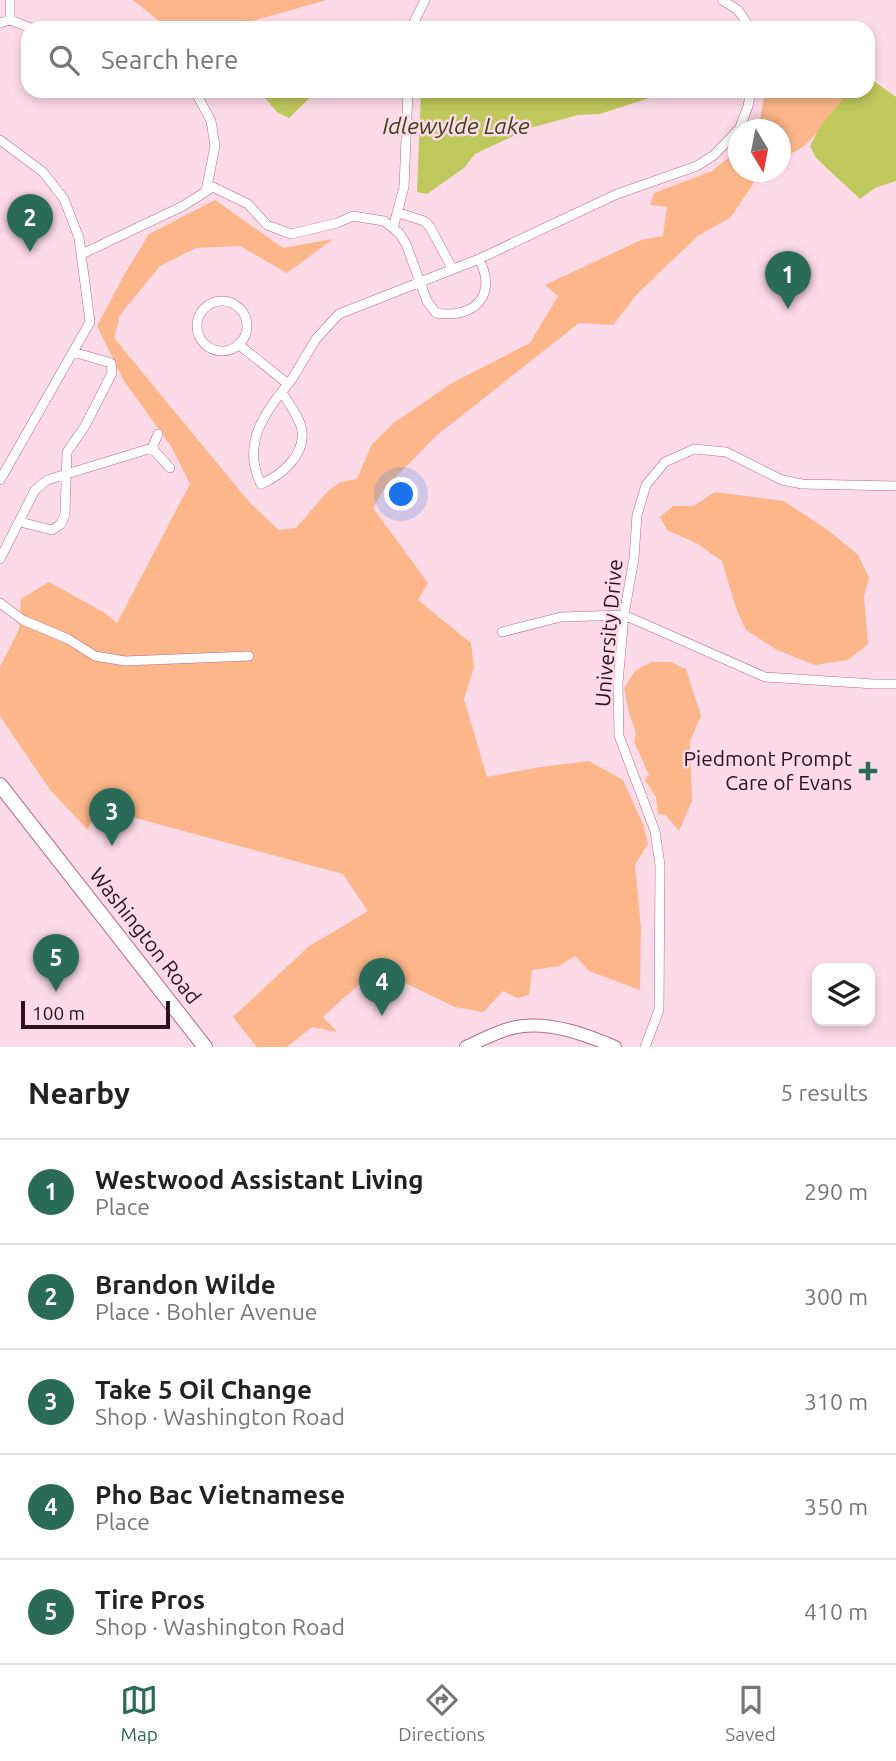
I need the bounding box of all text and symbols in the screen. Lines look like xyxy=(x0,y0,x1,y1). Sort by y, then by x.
search box xyxy=(21,21,875,98)
icon: search xyxy=(45,41,83,79)
text: Search here xyxy=(101,45,238,74)
water label: Idlewylde Lake xyxy=(382,113,530,138)
north arrow xyxy=(728,119,791,182)
pin: 2 xyxy=(7,194,53,252)
pin: 1 xyxy=(765,251,811,309)
your location xyxy=(384,477,418,511)
street label: University Drive xyxy=(590,558,626,708)
place label: Piedmont Prompt Care of Evans xyxy=(684,746,852,794)
marker: Piedmont Prompt Care of Evans xyxy=(858,761,878,781)
pin: 3 xyxy=(89,788,135,846)
street label: Washington Road xyxy=(85,863,206,1008)
pin: 5 xyxy=(33,934,79,992)
pin: 4 xyxy=(359,958,405,1016)
map controls xyxy=(812,963,875,1026)
button: layers xyxy=(812,963,875,1026)
scale bar xyxy=(21,998,170,1030)
text: 100 m xyxy=(32,1002,85,1024)
text: Nearby xyxy=(28,1076,130,1110)
text: 5 results xyxy=(780,1080,868,1105)
text: Westwood Assistant Living xyxy=(95,1165,424,1194)
text: 1 xyxy=(45,1179,57,1204)
text: 290 m xyxy=(804,1179,868,1204)
text: Place xyxy=(95,1194,150,1219)
text: Brandon Wilde xyxy=(95,1270,276,1299)
text: 2 xyxy=(45,1284,57,1309)
text: 300 m xyxy=(804,1284,868,1309)
text: Place · Bohler Avenue xyxy=(95,1299,318,1324)
text: Take 5 Oil Change xyxy=(95,1375,312,1404)
text: 3 xyxy=(45,1389,57,1414)
text: 310 m xyxy=(804,1389,868,1414)
text: Shop · Washington Road xyxy=(95,1404,345,1429)
text: Pho Bac Vietnamese xyxy=(95,1480,345,1509)
text: 4 xyxy=(45,1494,57,1519)
text: 350 m xyxy=(804,1494,868,1519)
text: Place xyxy=(95,1509,150,1534)
text: Tire Pros xyxy=(95,1585,205,1614)
text: 5 xyxy=(45,1599,57,1624)
text: 410 m xyxy=(804,1599,868,1624)
text: Shop · Washington Road xyxy=(95,1614,345,1639)
tab: Map xyxy=(120,1681,158,1745)
tab: Directions xyxy=(398,1681,485,1745)
tab: Saved xyxy=(725,1681,776,1745)

